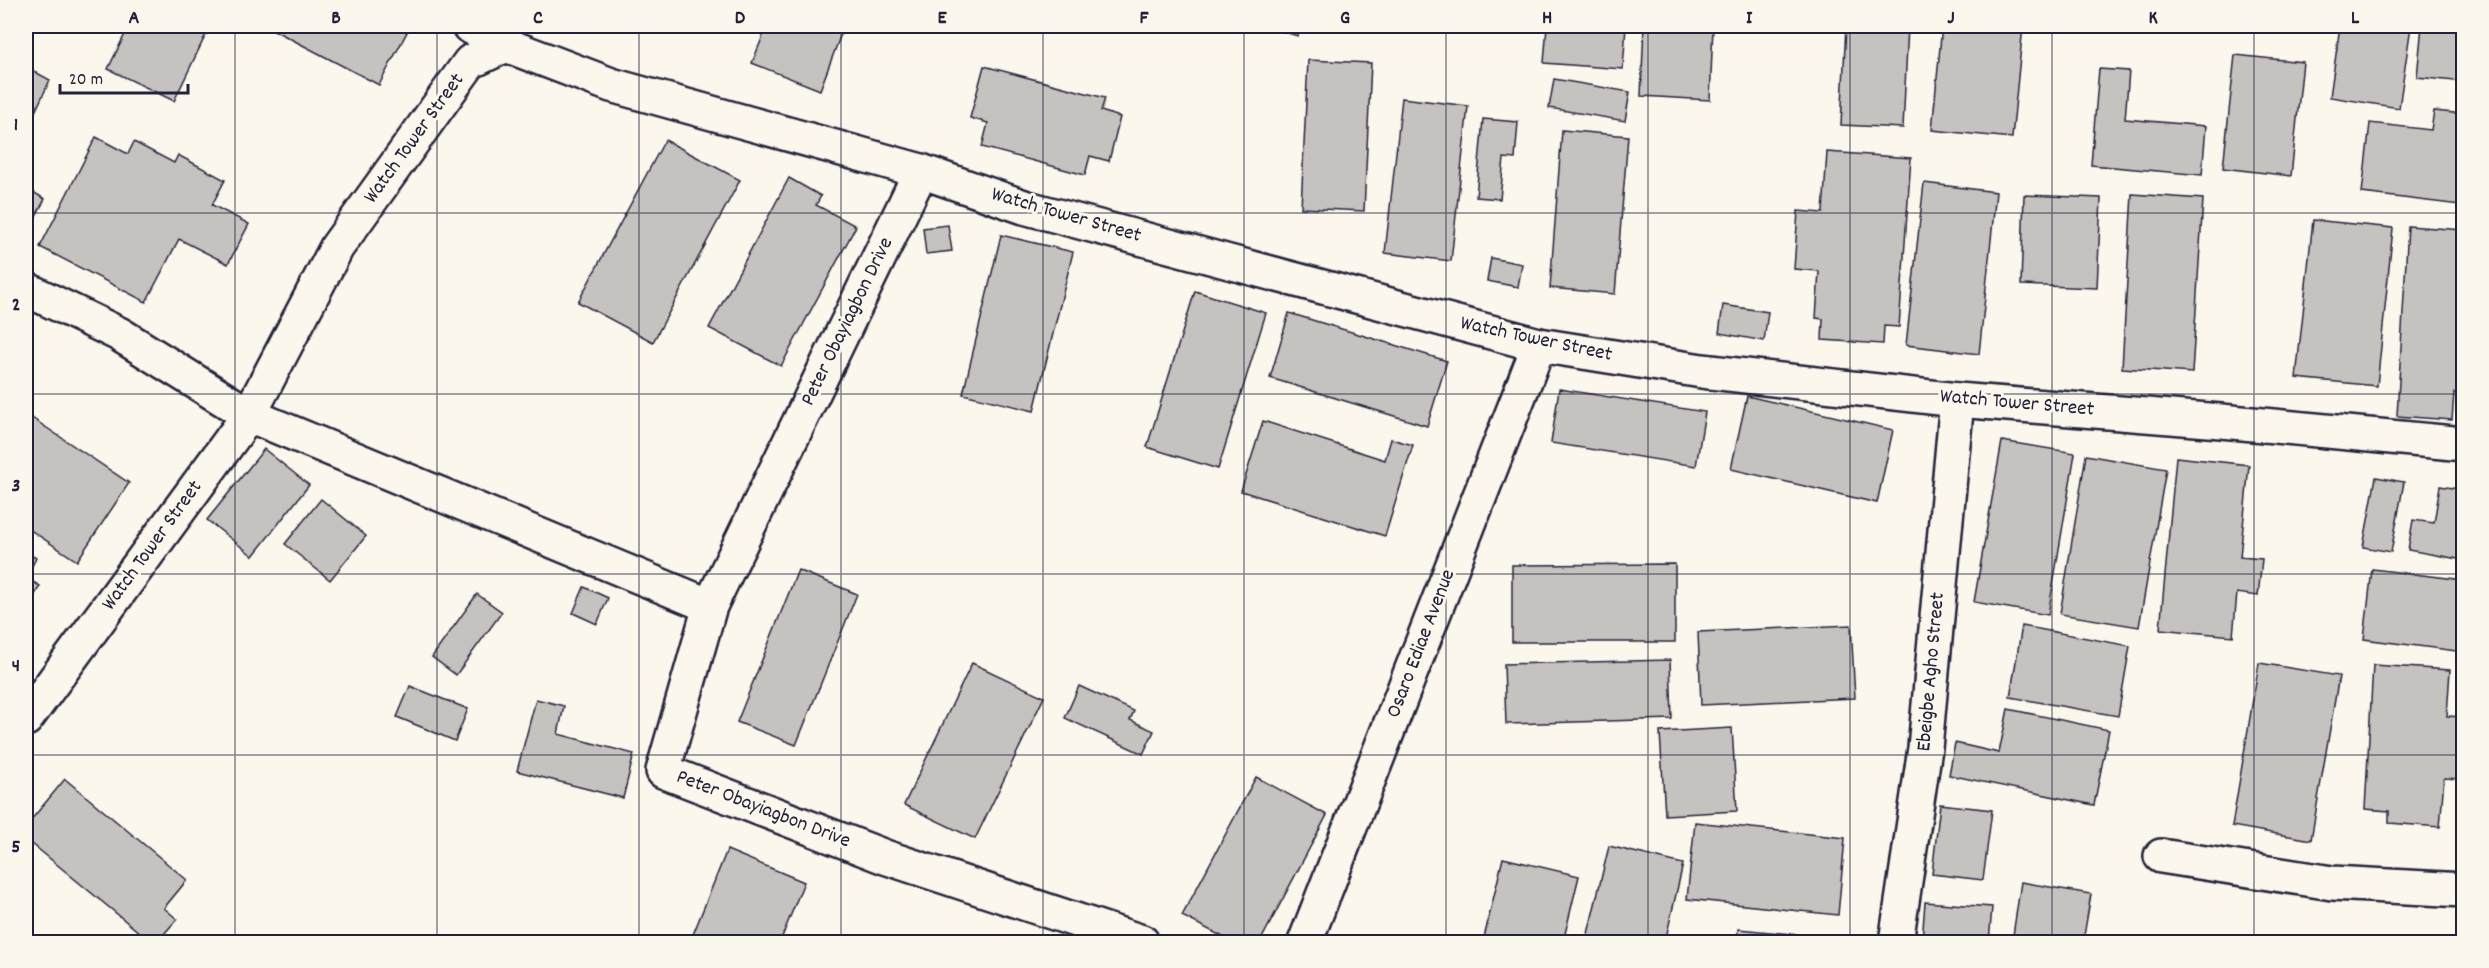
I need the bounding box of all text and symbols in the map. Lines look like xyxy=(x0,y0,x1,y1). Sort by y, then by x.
text: A xyxy=(129,5,140,33)
text: B xyxy=(331,5,341,33)
text: C xyxy=(533,5,543,33)
text: D xyxy=(735,5,746,33)
text: E xyxy=(937,5,947,33)
text: F xyxy=(1140,5,1150,33)
text: G xyxy=(1340,5,1350,33)
text: H xyxy=(1542,5,1552,33)
text: I xyxy=(1746,5,1753,33)
text: J xyxy=(1947,5,1955,33)
text: K xyxy=(2148,5,2158,33)
text: L xyxy=(2351,5,2360,33)
scale bar xyxy=(60,57,188,95)
street label: Watch Tower Street xyxy=(357,67,473,210)
text: 20 m xyxy=(69,68,103,93)
text: 1 xyxy=(14,112,18,140)
street label: Watch Tower Street xyxy=(987,180,1145,252)
street label: Peter Obayiagbon Drive xyxy=(794,233,902,411)
text: 2 xyxy=(12,292,20,320)
street label: Watch Tower Street xyxy=(1457,309,1615,371)
street label: Watch Tower Street xyxy=(1939,382,2096,426)
text: 3 xyxy=(12,473,20,501)
street label: Watch Tower Street xyxy=(95,474,211,617)
street label: Osaro Ediae Avenue xyxy=(1380,565,1464,723)
street label: Ebeigbe Agho Street xyxy=(1910,591,1954,753)
text: 4 xyxy=(12,653,20,681)
street label: Peter Obayiagbon Drive xyxy=(672,763,854,857)
text: 5 xyxy=(11,834,21,862)

